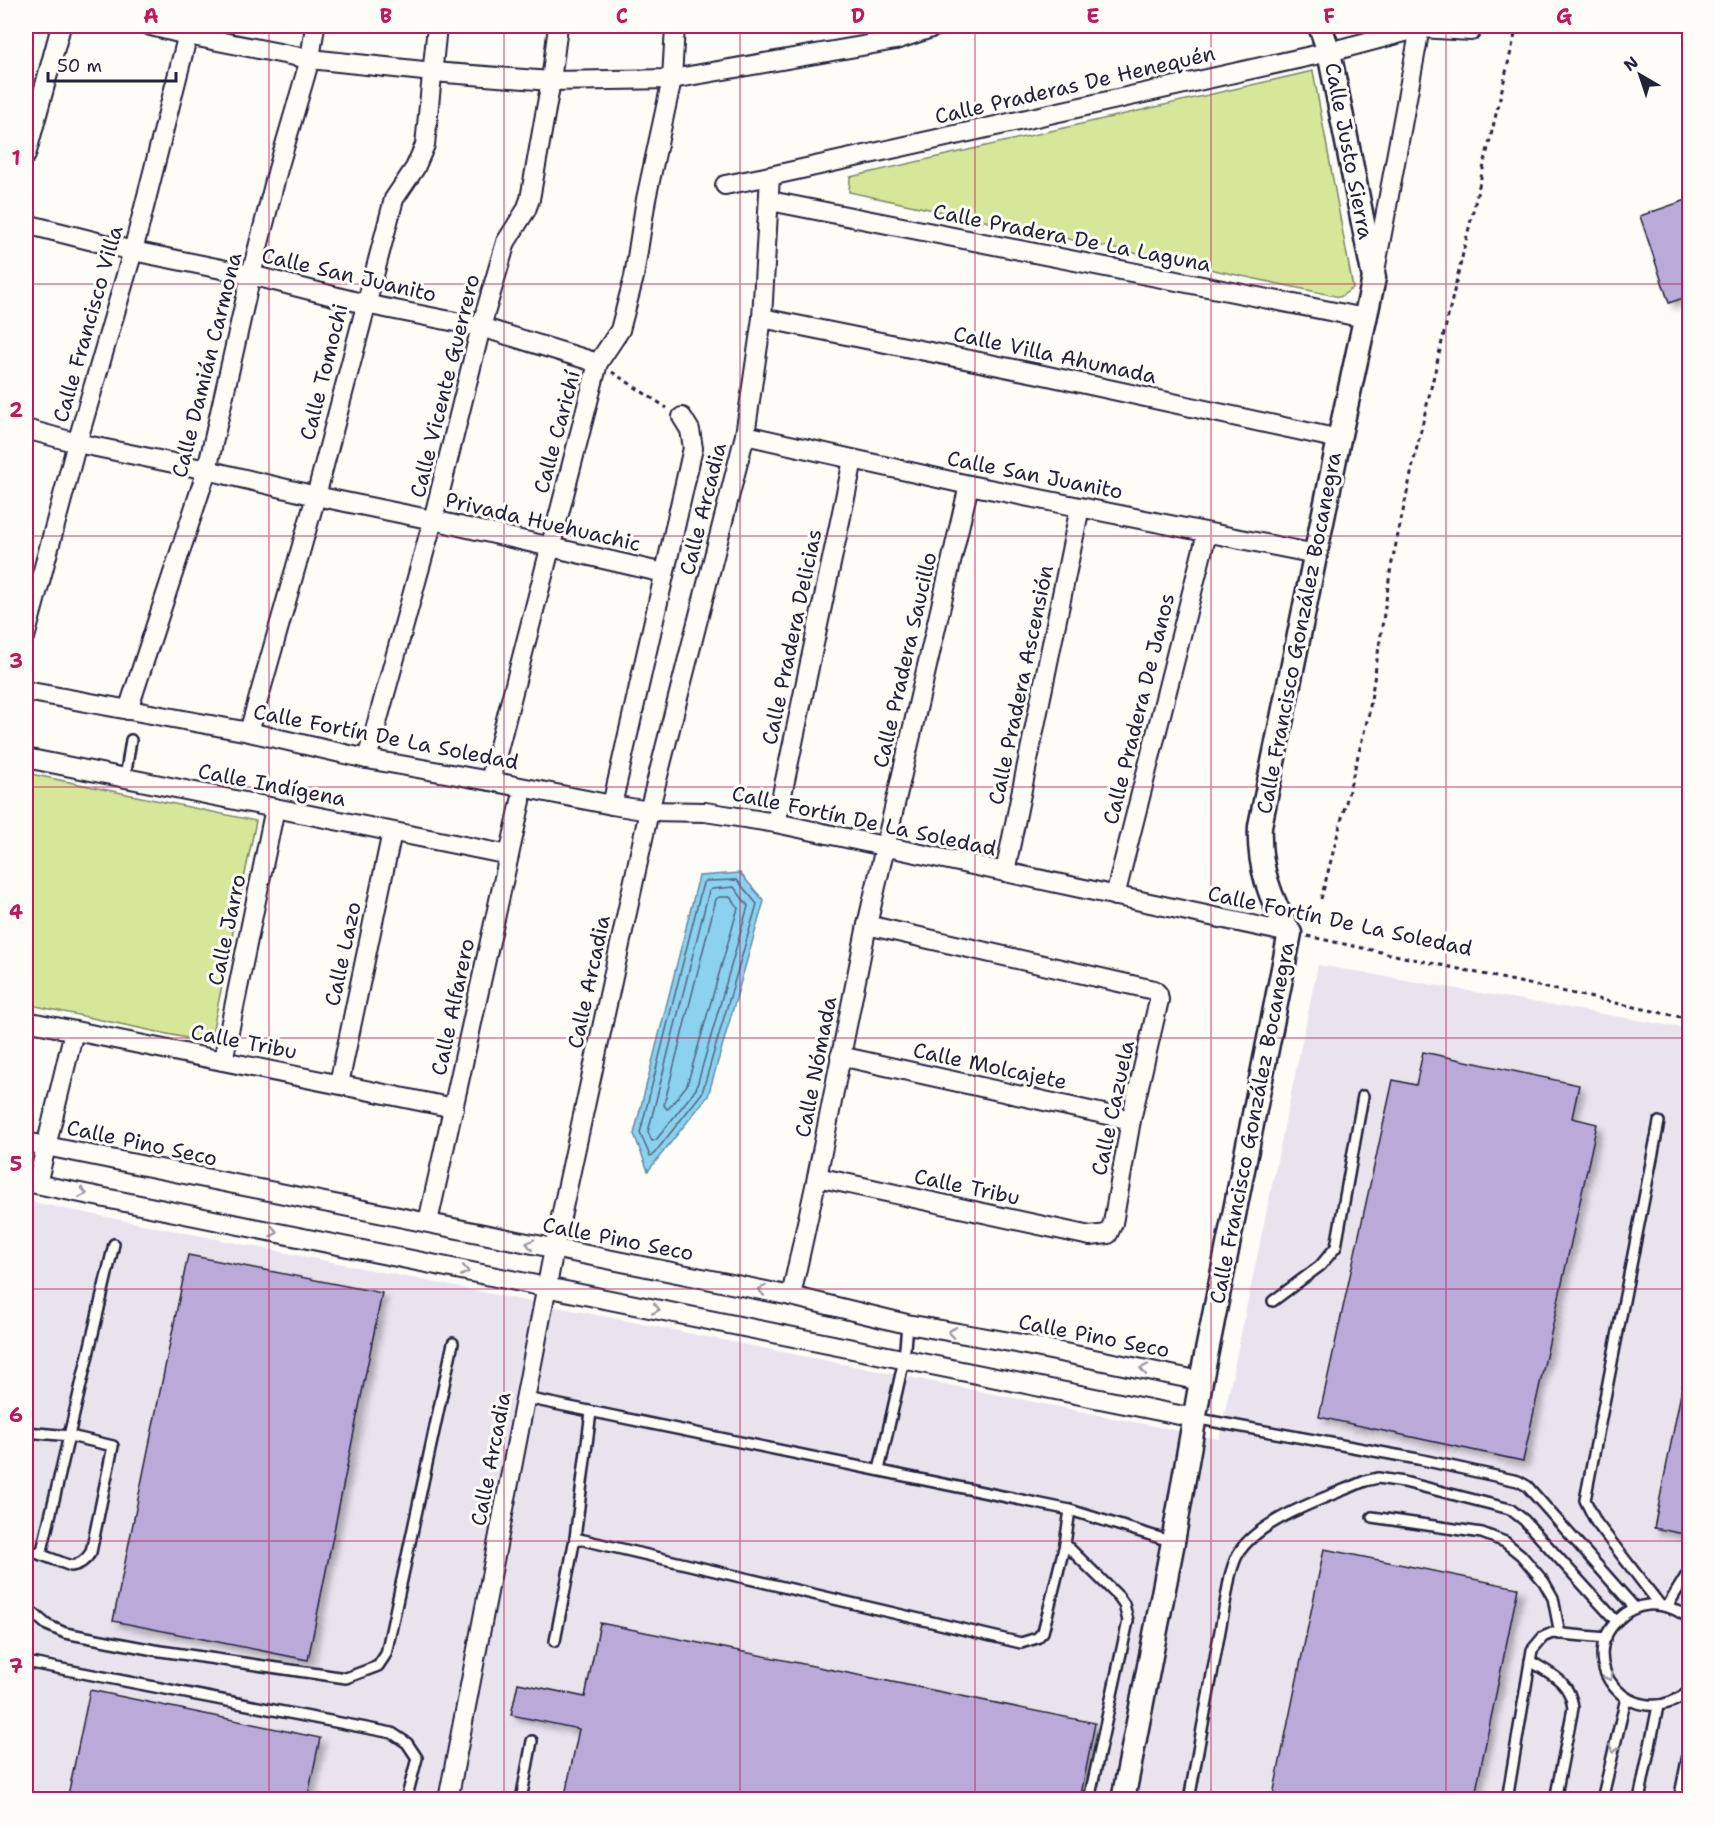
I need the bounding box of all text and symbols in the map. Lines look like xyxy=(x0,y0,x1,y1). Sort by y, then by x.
text: A xyxy=(143,3,159,29)
text: B xyxy=(380,3,392,29)
text: C xyxy=(616,3,628,29)
text: D xyxy=(851,3,865,29)
text: E xyxy=(1086,3,1100,29)
text: F xyxy=(1323,3,1335,29)
text: G xyxy=(1556,3,1572,29)
street label: Calle Praderas De Henequén xyxy=(932,39,1218,131)
scale bar xyxy=(48,45,176,83)
north arrow xyxy=(1610,45,1670,105)
text: N xyxy=(1619,52,1642,76)
text: 50 m xyxy=(57,54,102,78)
street label: Calle Justo Sierra xyxy=(1318,60,1380,242)
text: 1 xyxy=(11,145,21,171)
street label: Calle Pradera De La Laguna xyxy=(931,197,1213,279)
street label: Calle Francisco Villa xyxy=(47,222,129,426)
street label: Calle San Juanito xyxy=(259,241,439,309)
street label: Calle Damián Carmona xyxy=(165,249,249,481)
street label: Calle Vicente Guerrero xyxy=(404,271,486,501)
street label: Calle Tomochi xyxy=(293,301,355,443)
street label: Calle Villa Ahumada xyxy=(951,320,1159,390)
street label: Calle Carichí xyxy=(527,367,587,497)
text: 2 xyxy=(9,397,23,423)
street label: Calle Arcadia xyxy=(673,440,733,578)
street label: Calle San Juanito xyxy=(945,444,1125,506)
street label: Calle Francisco González Bocanegra xyxy=(1250,450,1348,816)
street label: Privada Huehuachic xyxy=(442,486,644,558)
street label: Calle Pradera Delicias xyxy=(755,527,829,747)
street label: Calle Pradera Saucillo xyxy=(867,549,943,771)
street label: Calle Pradera Ascensión xyxy=(982,562,1060,807)
street label: Calle Pradera De Janos xyxy=(1097,590,1181,828)
text: 3 xyxy=(9,648,23,674)
street label: Calle Fortín De La Soledad xyxy=(251,698,521,776)
street label: Calle Indígena xyxy=(196,757,348,813)
street label: Calle Fortín De La Soledad xyxy=(729,779,999,863)
street label: Calle Jarro xyxy=(202,872,252,988)
street label: Calle Fortín De La Soledad xyxy=(1205,879,1475,963)
text: 4 xyxy=(9,899,23,925)
street label: Calle Lazo xyxy=(318,899,368,1009)
street label: Calle Arcadia xyxy=(561,913,617,1051)
street label: Calle Alfarero xyxy=(425,936,481,1078)
street label: Calle Francisco González Bocanegra xyxy=(1203,940,1301,1306)
street label: Calle Nómada xyxy=(789,994,843,1140)
street label: Calle Tribu xyxy=(189,1018,299,1066)
street label: Calle Molcajete xyxy=(911,1036,1069,1096)
street label: Calle Cazuela xyxy=(1085,1038,1141,1178)
street label: Calle Pino Seco xyxy=(64,1113,220,1173)
text: 5 xyxy=(10,1151,22,1177)
street label: Calle Tribu xyxy=(911,1162,1023,1212)
one-way arrow xyxy=(78,1186,88,1199)
street label: Calle Pino Seco xyxy=(540,1211,696,1267)
one-way arrow xyxy=(269,1225,279,1238)
one-way arrow xyxy=(525,1238,535,1251)
one-way arrow xyxy=(460,1264,470,1277)
one-way arrow xyxy=(757,1284,767,1297)
one-way arrow xyxy=(651,1302,661,1315)
street label: Calle Pino Seco xyxy=(1016,1308,1172,1364)
one-way arrow xyxy=(948,1326,958,1339)
one-way arrow xyxy=(1139,1363,1149,1376)
street label: Calle Arcadia xyxy=(464,1390,518,1528)
text: 6 xyxy=(9,1402,23,1428)
text: 7 xyxy=(9,1653,23,1679)
one-way arrow xyxy=(1601,1670,1613,1681)
one-way arrow xyxy=(1608,1744,1621,1754)

